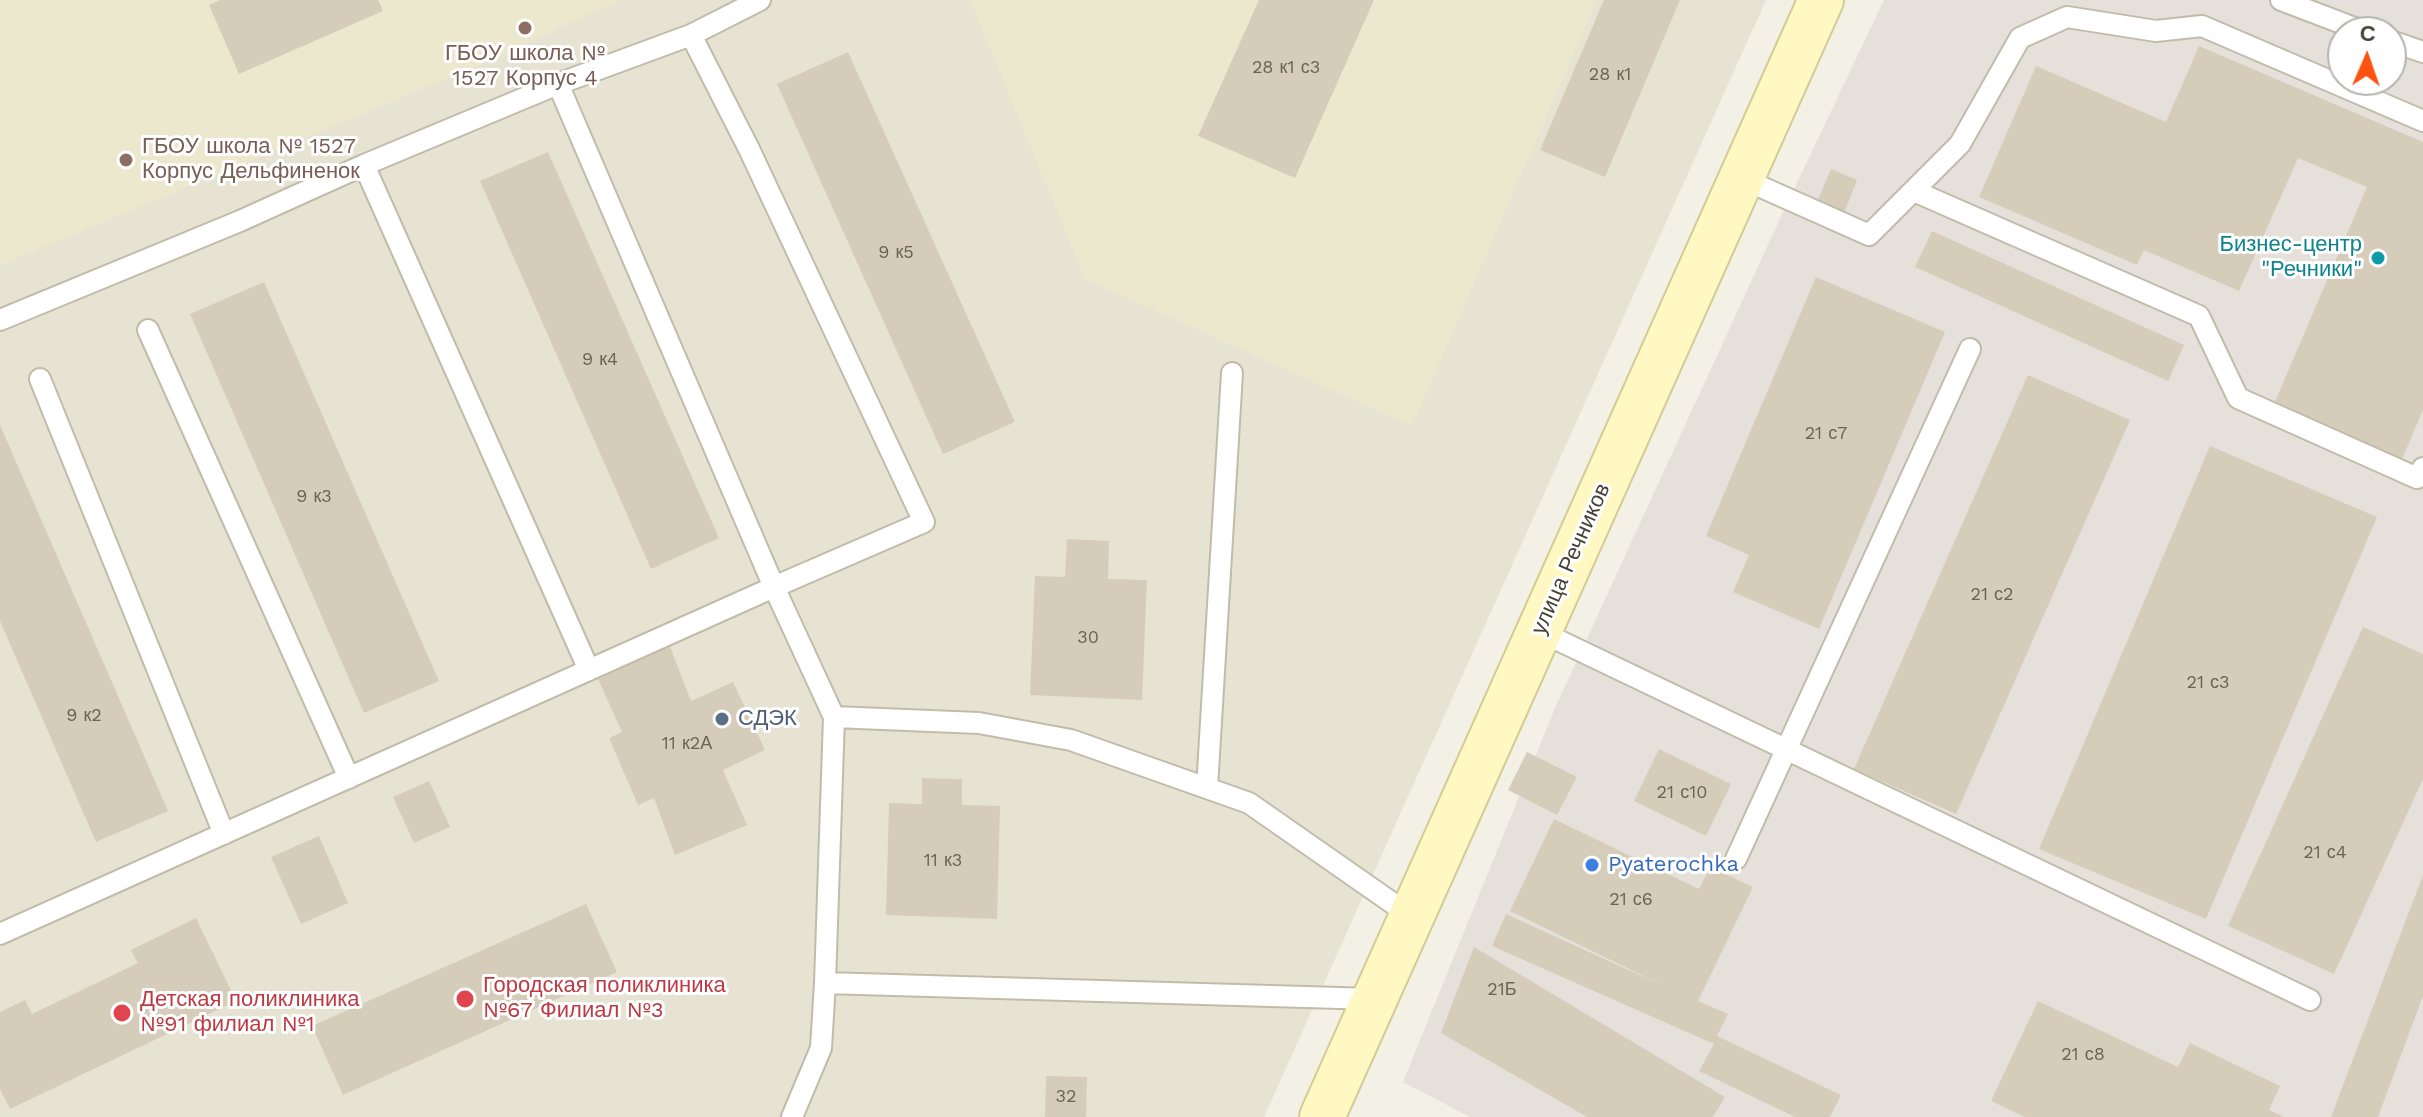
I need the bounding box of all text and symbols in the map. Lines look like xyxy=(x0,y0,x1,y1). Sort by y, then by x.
north arrow xyxy=(2327,16,2407,96)
marker: ГБОУ школа № 1527 Корпус 4 xyxy=(516,19,534,37)
text: С xyxy=(2359,21,2376,46)
place label: ГБОУ школа № 1527 Корпус 4 xyxy=(445,41,605,92)
house number: 28 к1 с3 xyxy=(1252,57,1320,79)
house number: 28 к1 xyxy=(1589,64,1631,86)
place label: ГБОУ школа № 1527 Корпус Дельфиненок xyxy=(142,134,360,186)
marker: ГБОУ школа № 1527 Корпус Дельфиненок xyxy=(117,151,135,169)
place label: Бизнес-центр "Речники" xyxy=(2220,232,2362,284)
house number: 9 к5 xyxy=(878,242,914,264)
marker: Бизнес-центр "Речники" xyxy=(2369,249,2387,267)
house number: 9 к4 xyxy=(582,349,618,371)
house number: 21 с7 xyxy=(1805,423,1847,445)
street label: улица Речников xyxy=(1526,479,1616,639)
house number: 9 к3 xyxy=(296,486,332,508)
house number: 21 с2 xyxy=(1970,584,2014,606)
house number: 30 xyxy=(1077,627,1099,649)
house number: 21 с3 xyxy=(2186,672,2230,694)
house number: 9 к2 xyxy=(66,705,102,727)
place label: СДЭК xyxy=(738,706,797,732)
marker: СДЭК xyxy=(713,710,731,728)
house number: 11 к2А xyxy=(662,733,712,755)
house number: 21 с10 xyxy=(1657,782,1707,804)
house number: 21 с4 xyxy=(2303,842,2347,864)
house number: 11 к3 xyxy=(924,850,962,872)
place label: Pyaterochka xyxy=(1608,852,1739,878)
marker: Pyaterochka xyxy=(1583,856,1601,874)
house number: 21 с6 xyxy=(1609,889,1653,911)
place label: Городская поликлиника №67 Филиал №3 xyxy=(483,973,726,1024)
house number: 21Б xyxy=(1487,979,1517,1001)
place label: Детская поликлиника №91 филиал №1 xyxy=(140,987,360,1038)
marker: Городская поликлиника №67 Филиал №3 xyxy=(454,988,476,1010)
marker: Детская поликлиника №91 филиал №1 xyxy=(111,1002,133,1024)
house number: 21 с8 xyxy=(2061,1044,2105,1066)
house number: 32 xyxy=(1056,1086,1076,1108)

